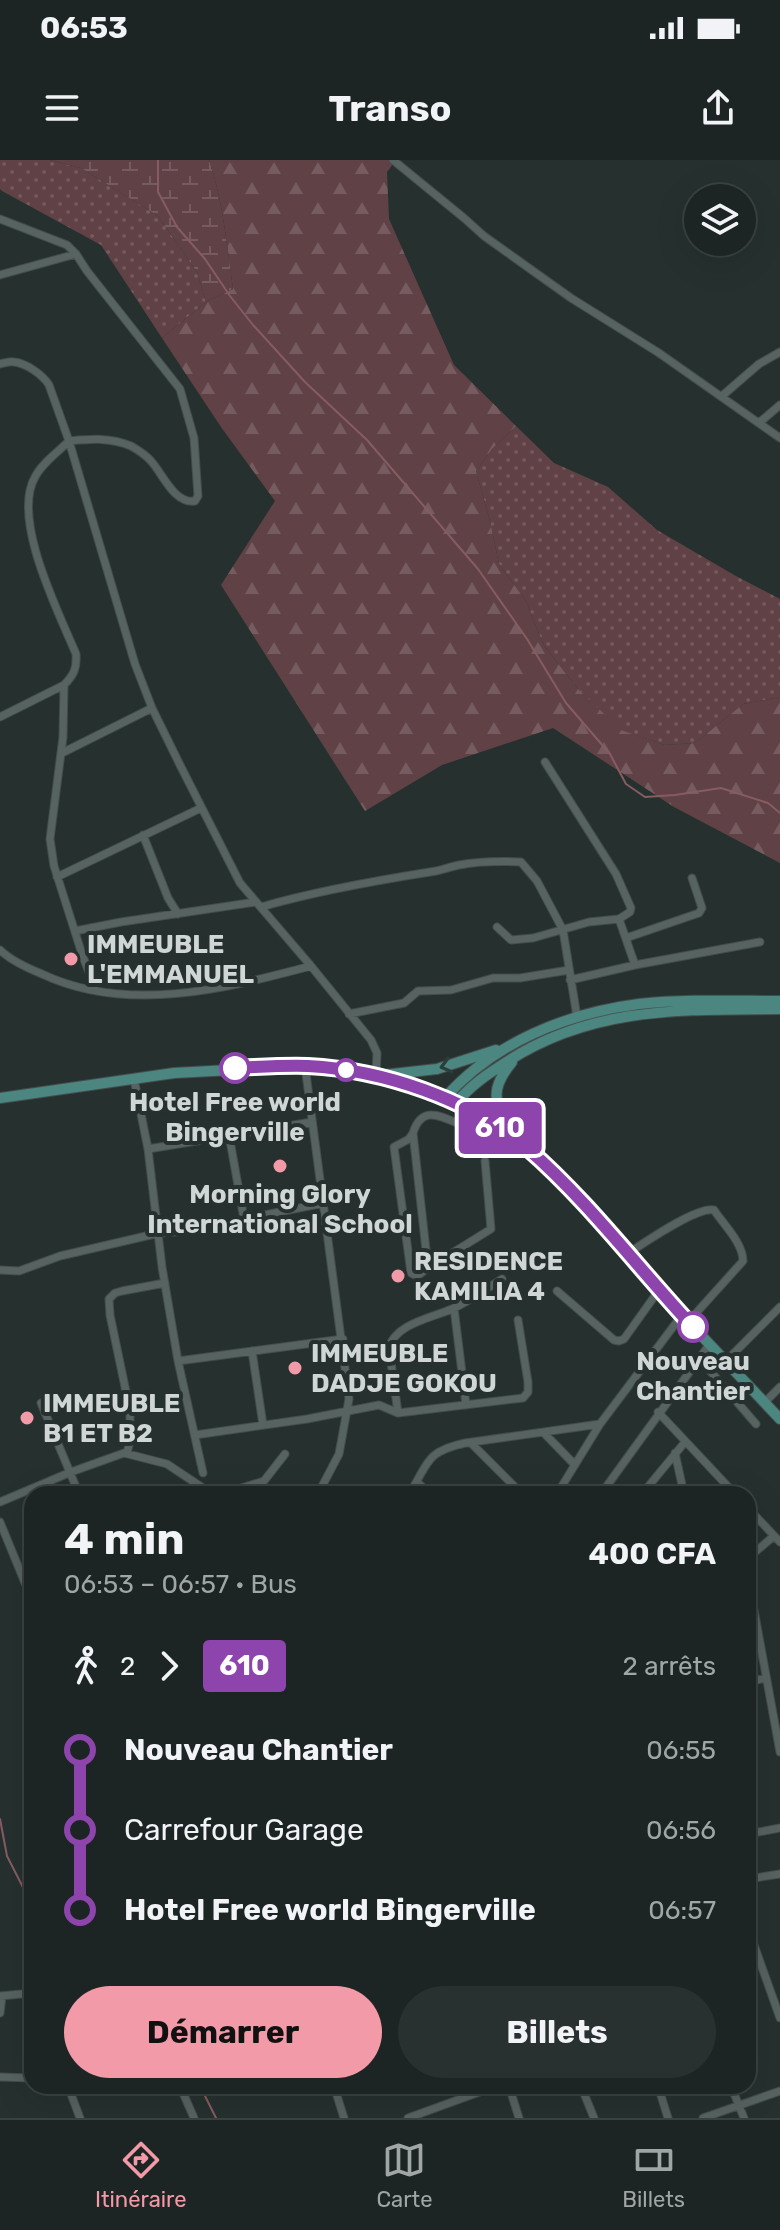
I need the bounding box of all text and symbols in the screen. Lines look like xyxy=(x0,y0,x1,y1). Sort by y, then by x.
text: 06:53 xyxy=(40,10,128,46)
icon: menu xyxy=(40,86,84,130)
icon: share xyxy=(696,86,740,130)
text: Transo xyxy=(328,87,452,130)
map controls xyxy=(684,184,756,256)
button: layers xyxy=(684,184,756,256)
place label: IMMEUBLE L'EMMANUEL xyxy=(87,929,254,990)
marker: IMMEUBLE L'EMMANUEL xyxy=(62,950,80,968)
marker: Hotel Free world Bingerville xyxy=(220,1053,250,1083)
one-way arrow xyxy=(439,1057,453,1074)
unlabelled marker xyxy=(335,1059,357,1081)
place label: Hotel Free world Bingerville xyxy=(129,1087,341,1148)
line badge: 610 xyxy=(454,1102,546,1154)
text: 610 xyxy=(475,1111,525,1144)
marker: Morning Glory International School xyxy=(271,1157,289,1175)
place label: Morning Glory International School xyxy=(147,1179,413,1240)
place label: RESIDENCE KAMILIA 4 xyxy=(414,1246,563,1307)
marker: RESIDENCE KAMILIA 4 xyxy=(389,1267,407,1285)
marker: Nouveau Chantier xyxy=(678,1312,708,1342)
place label: IMMEUBLE DADJE GOKOU xyxy=(311,1338,497,1399)
place label: Nouveau Chantier xyxy=(636,1346,750,1407)
marker: IMMEUBLE DADJE GOKOU xyxy=(286,1359,304,1377)
place label: IMMEUBLE B1 ET B2 xyxy=(43,1388,180,1449)
marker: IMMEUBLE B1 ET B2 xyxy=(18,1409,36,1427)
text: 4 min xyxy=(64,1513,185,1565)
text: 400 CFA xyxy=(588,1536,716,1572)
text: 06:53 – 06:57 · Bus xyxy=(64,1569,297,1600)
icon: walk xyxy=(64,1644,108,1688)
icon: forward xyxy=(147,1644,191,1688)
text: 610 xyxy=(219,1649,270,1682)
text: 2 xyxy=(120,1651,135,1682)
text: 2 arrêts xyxy=(623,1651,716,1682)
text: Nouveau Chantier xyxy=(124,1732,393,1768)
text: 06:55 xyxy=(646,1735,716,1766)
text: Carrefour Garage xyxy=(124,1812,364,1848)
text: 06:56 xyxy=(646,1815,716,1846)
text: Hotel Free world Bingerville xyxy=(124,1892,536,1928)
text: 06:57 xyxy=(648,1895,716,1926)
button: Démarrer xyxy=(64,1986,382,2078)
button: Billets xyxy=(398,1986,716,2078)
tab: Itinéraire xyxy=(95,2138,187,2213)
tab: Carte xyxy=(376,2138,432,2213)
tab: Billets xyxy=(622,2138,685,2213)

